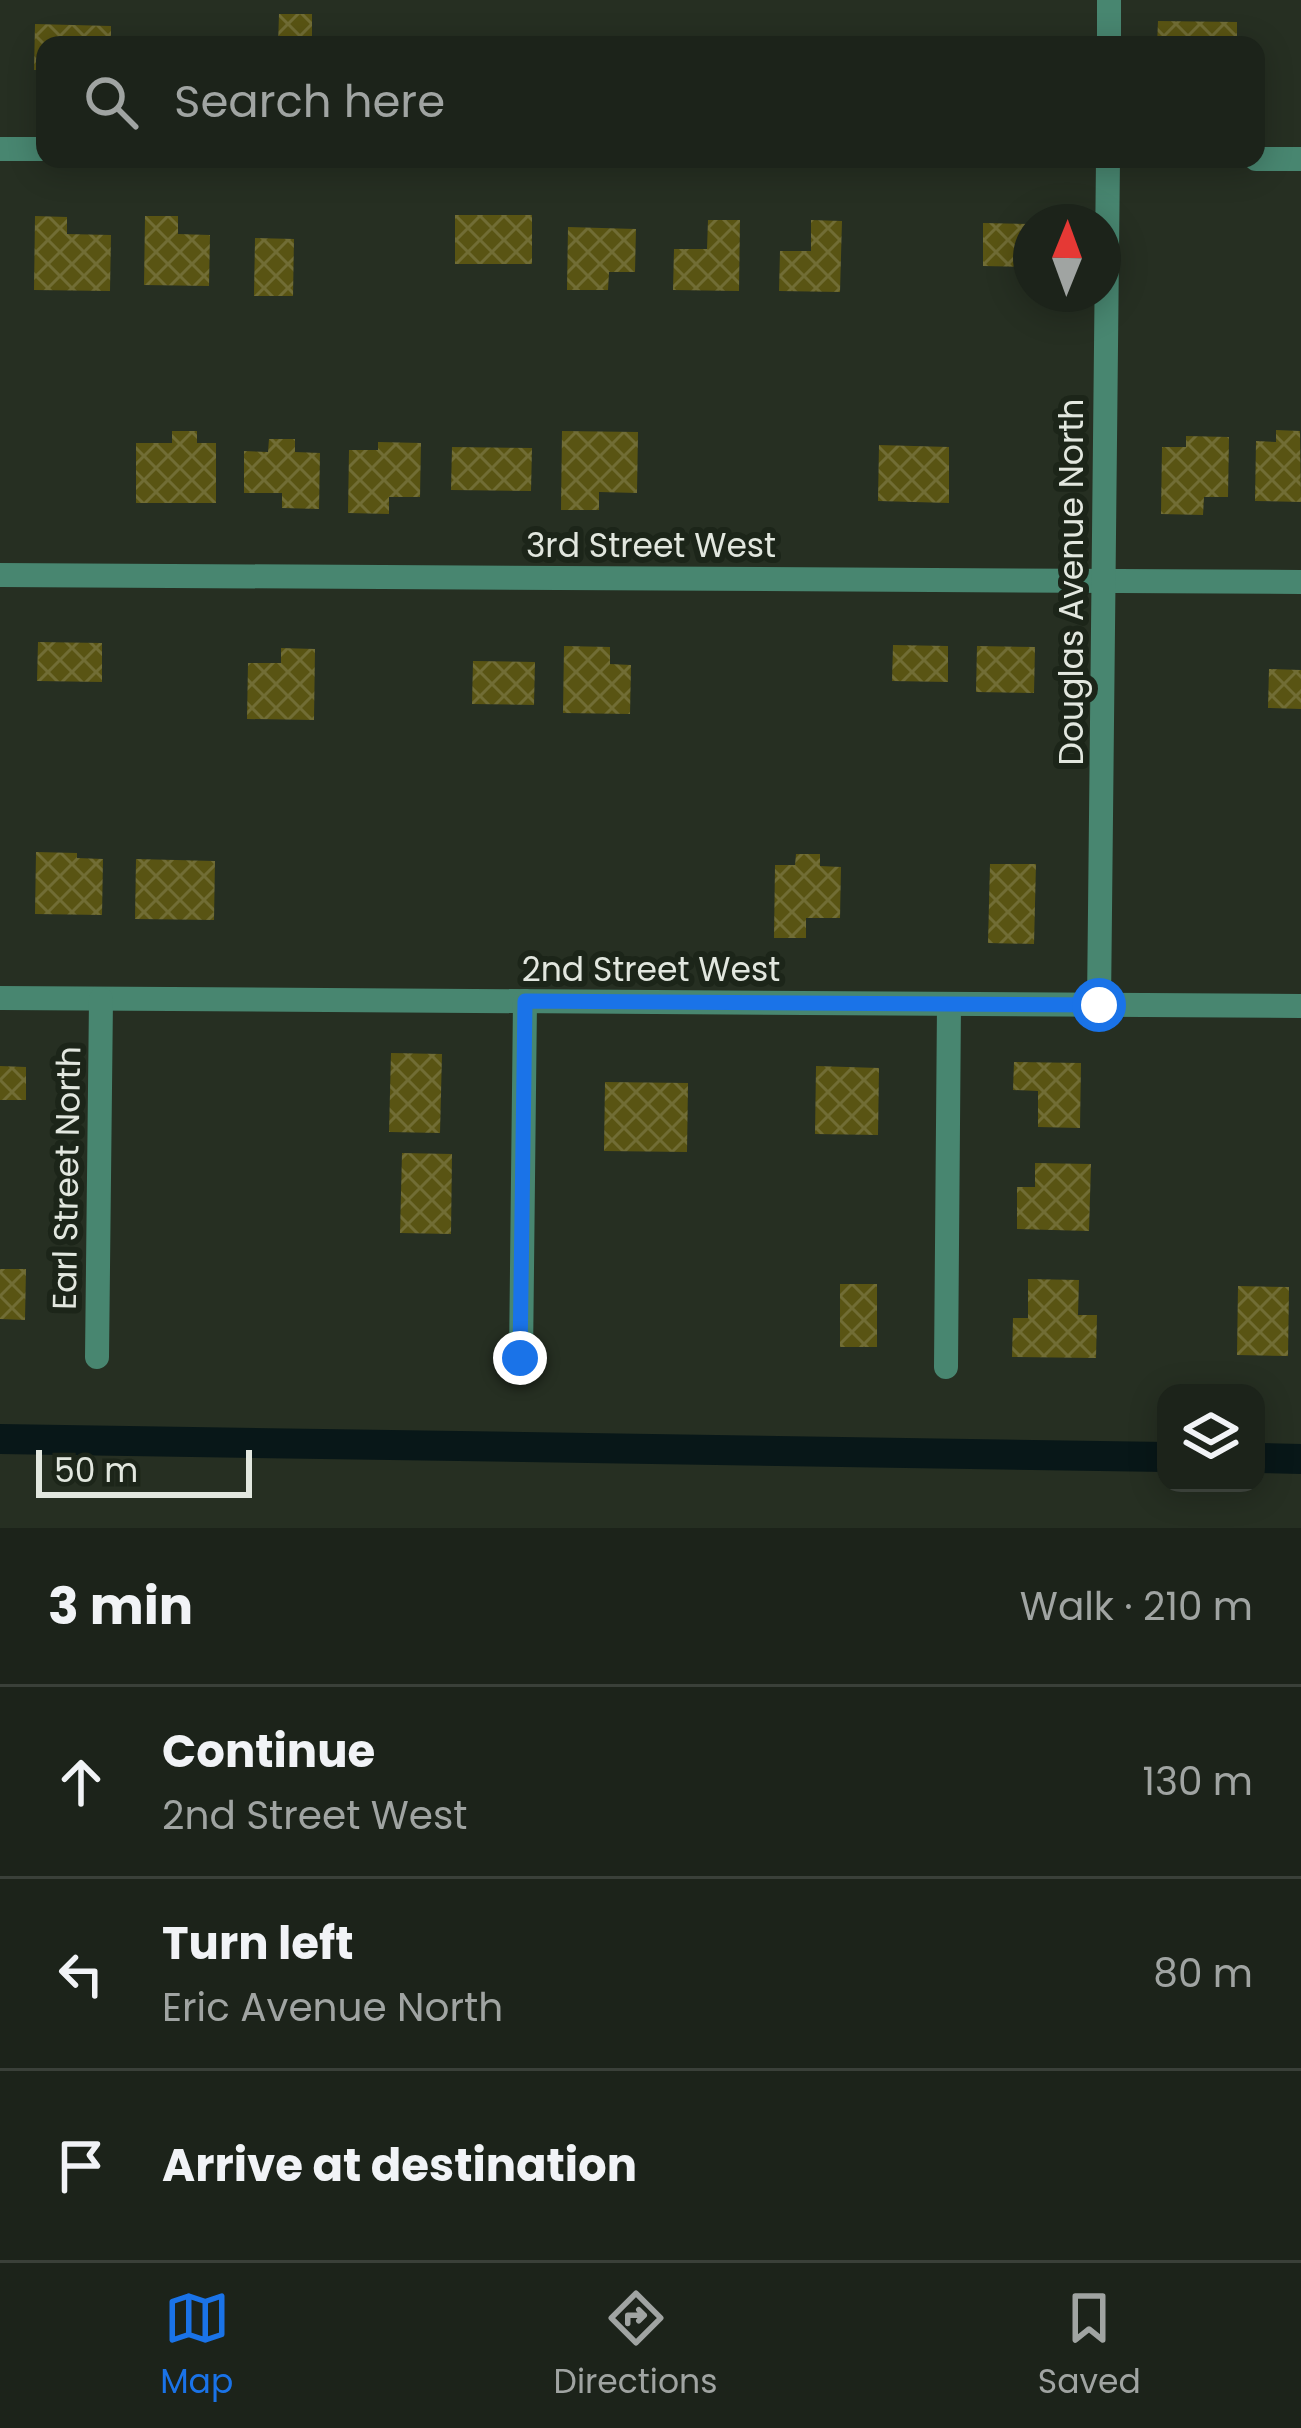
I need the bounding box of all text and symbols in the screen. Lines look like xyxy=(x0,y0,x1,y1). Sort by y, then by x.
search box xyxy=(36,36,1265,168)
icon: search xyxy=(78,69,144,135)
text: Search here xyxy=(174,70,445,133)
north arrow xyxy=(1013,204,1121,312)
street label: Douglas Avenue North xyxy=(1048,399,1095,765)
street label: 3rd Street West xyxy=(526,522,776,569)
street label: 2nd Street West xyxy=(522,946,780,993)
route start xyxy=(1072,978,1126,1032)
street label: Earl Street North xyxy=(41,1046,92,1310)
route end xyxy=(493,1331,547,1385)
map controls xyxy=(1157,1384,1265,1492)
button: layers xyxy=(1157,1384,1265,1492)
scale bar xyxy=(36,1444,252,1497)
text: 50 m xyxy=(54,1447,138,1494)
text: 3 min xyxy=(48,1570,193,1642)
text: Walk · 210 m xyxy=(1020,1579,1253,1634)
text: Continue xyxy=(162,1720,375,1783)
icon: ahead xyxy=(48,1749,114,1815)
text: 130 m xyxy=(1142,1754,1253,1809)
text: 2nd Street West xyxy=(162,1788,468,1843)
text: Turn left xyxy=(162,1912,354,1975)
icon: left xyxy=(48,1941,114,2007)
text: 80 m xyxy=(1153,1946,1253,2001)
text: Eric Avenue North xyxy=(162,1980,503,2035)
icon: arrive xyxy=(48,2133,114,2199)
text: Arrive at destination xyxy=(162,2134,637,2197)
tab: Map xyxy=(160,2285,233,2407)
tab: Directions xyxy=(554,2285,717,2407)
tab: Saved xyxy=(1038,2285,1141,2407)

